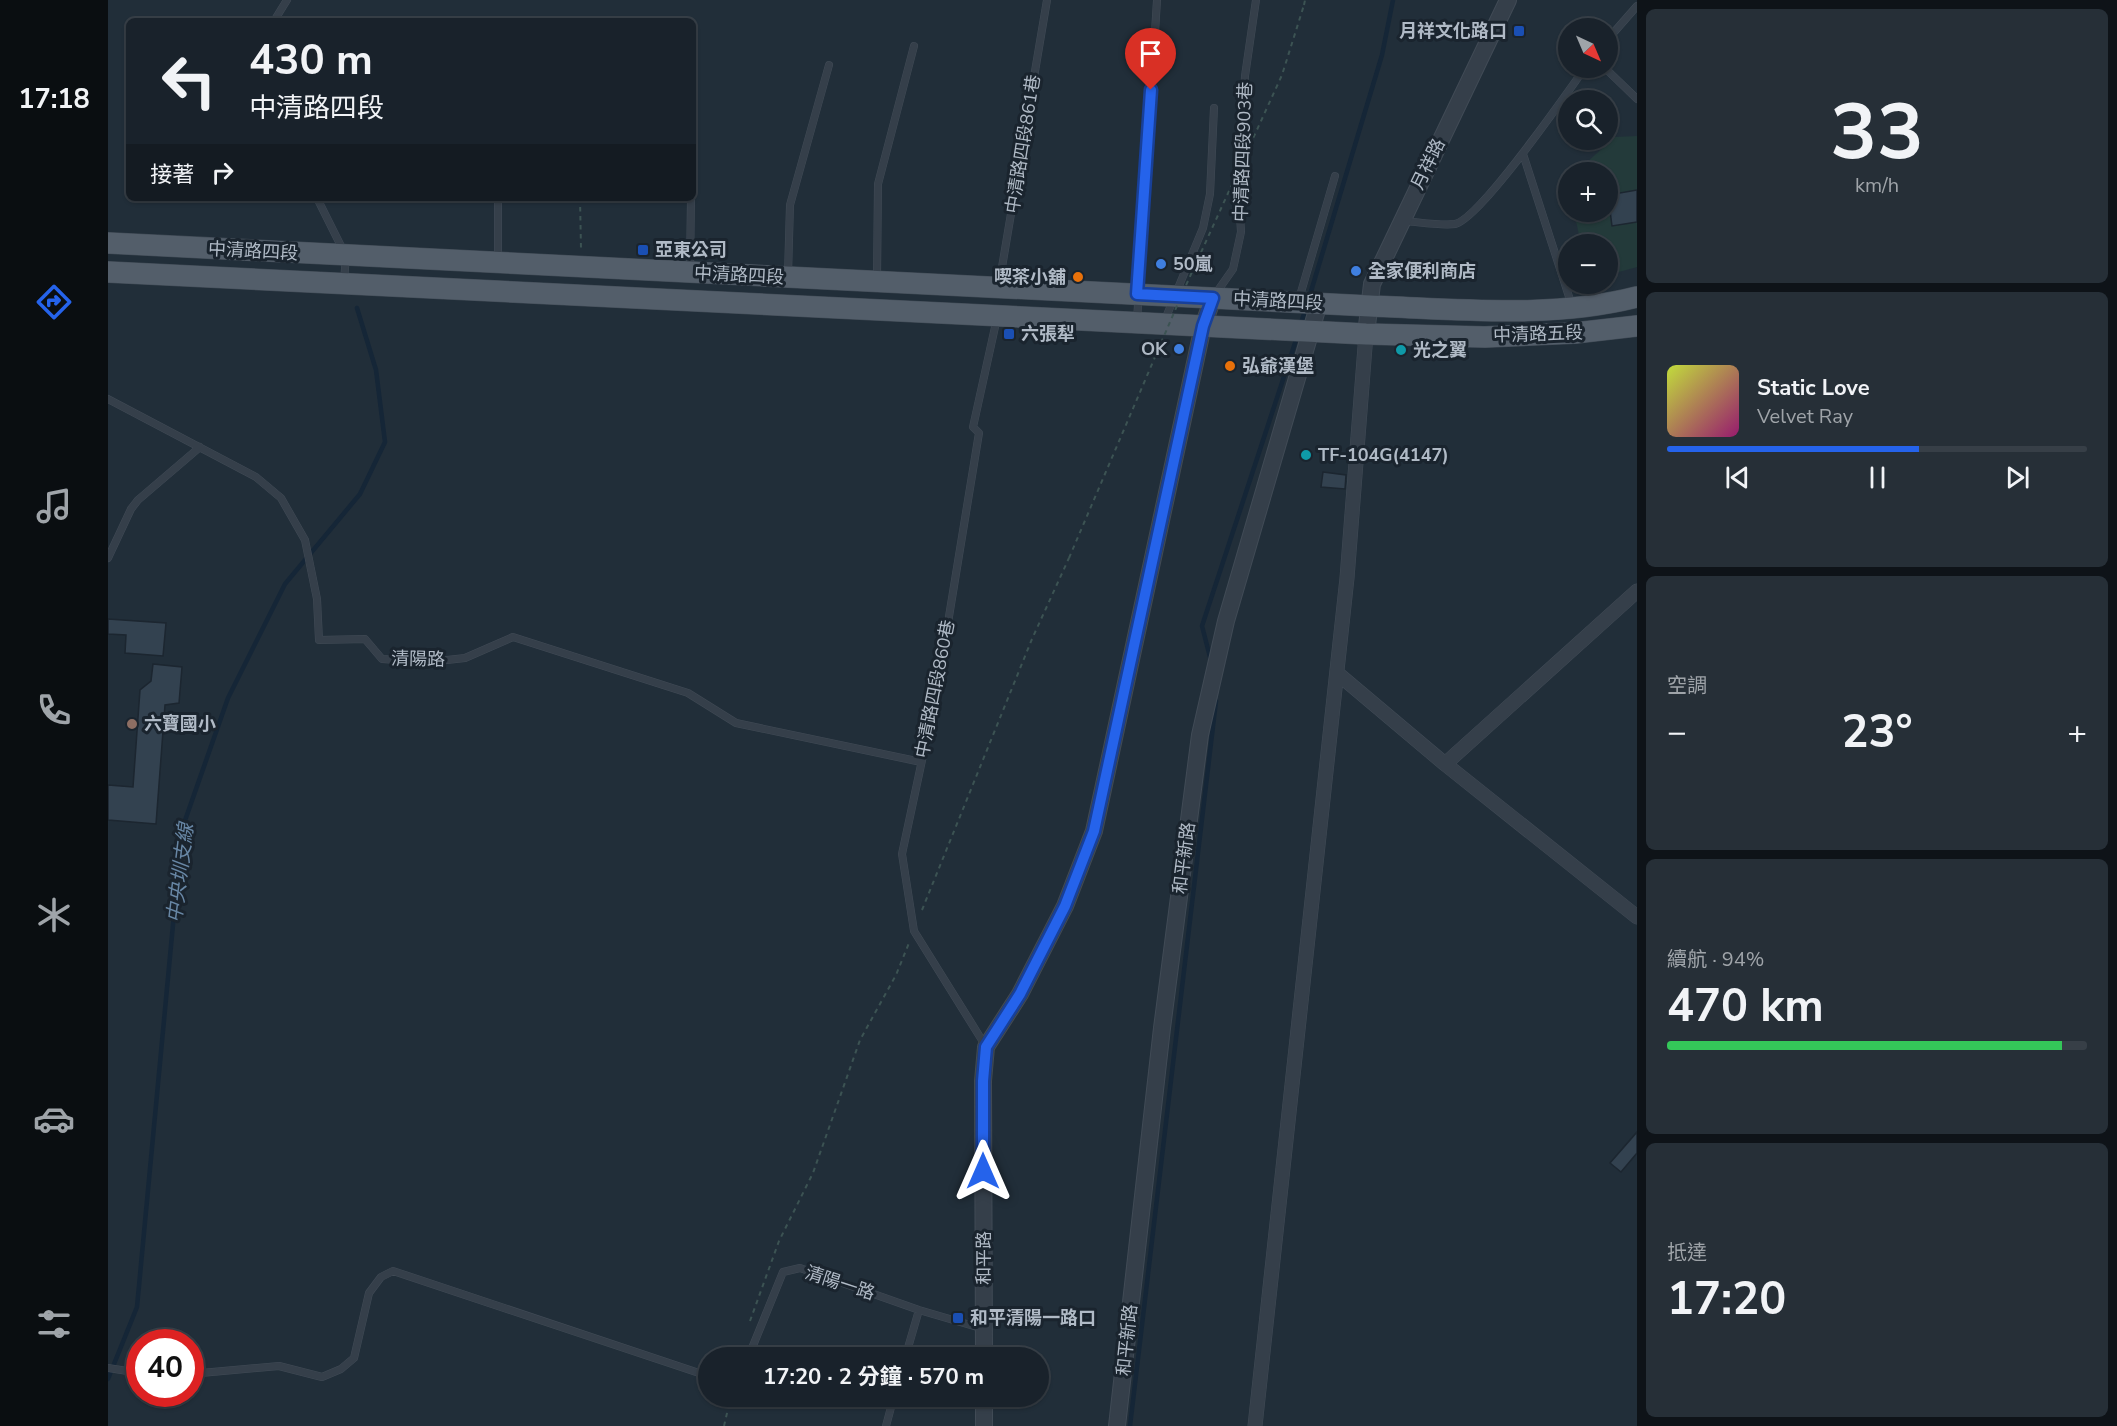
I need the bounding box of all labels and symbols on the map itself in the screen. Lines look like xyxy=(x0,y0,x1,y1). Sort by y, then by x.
north arrow xyxy=(1558,18,1618,78)
place label: 月祥文化路口 xyxy=(1399,19,1507,43)
marker: 月祥文化路口 xyxy=(1512,24,1526,38)
pin xyxy=(1125,28,1176,90)
street label: 中清路四段861巷 xyxy=(1000,73,1046,215)
street label: 中清路四段903巷 xyxy=(1229,81,1257,223)
street label: 月祥路 xyxy=(1405,134,1451,194)
street label: 中清路四段 xyxy=(207,237,299,265)
place label: 亞東公司 xyxy=(655,238,727,262)
marker: 亞東公司 xyxy=(636,243,650,257)
place label: 50嵐 xyxy=(1173,252,1213,276)
marker: 50嵐 xyxy=(1154,257,1168,271)
place label: 全家便利商店 xyxy=(1368,259,1476,283)
street label: 中清路四段 xyxy=(693,261,785,289)
marker: 全家便利商店 xyxy=(1349,264,1363,278)
place label: 喫茶小舖 xyxy=(994,265,1066,289)
marker: 喫茶小舖 xyxy=(1071,270,1085,284)
street label: 中清路四段 xyxy=(1232,287,1324,315)
street label: 中清路五段 xyxy=(1493,320,1583,348)
place label: 六張犁 xyxy=(1021,322,1075,346)
marker: 六張犁 xyxy=(1002,327,1016,341)
place label: OK xyxy=(1141,337,1168,361)
place label: 光之翼 xyxy=(1413,338,1467,362)
marker: OK xyxy=(1172,342,1186,356)
marker: 光之翼 xyxy=(1394,343,1408,357)
place label: 弘爺漢堡 xyxy=(1242,354,1314,378)
marker: 弘爺漢堡 xyxy=(1223,359,1237,373)
place label: TF-104G(4147) xyxy=(1318,443,1449,467)
marker: TF-104G(4147) xyxy=(1299,448,1313,462)
street label: 中清路四段860巷 xyxy=(910,618,960,760)
street label: 清陽路 xyxy=(391,647,445,671)
place label: 六寶國小 xyxy=(144,712,216,736)
marker: 六寶國小 xyxy=(125,717,139,731)
water label: 中央圳支線 xyxy=(161,820,200,924)
street label: 和平新路 xyxy=(1168,821,1200,895)
position arrow xyxy=(951,1139,1015,1203)
street label: 和平路 xyxy=(972,1231,996,1285)
street label: 清陽一路 xyxy=(802,1260,878,1306)
street label: 和平新路 xyxy=(1111,1303,1143,1377)
place label: 和平清陽一路口 xyxy=(970,1306,1096,1330)
marker: 和平清陽一路口 xyxy=(951,1311,965,1325)
speed limit sign: 40 xyxy=(126,1329,204,1407)

